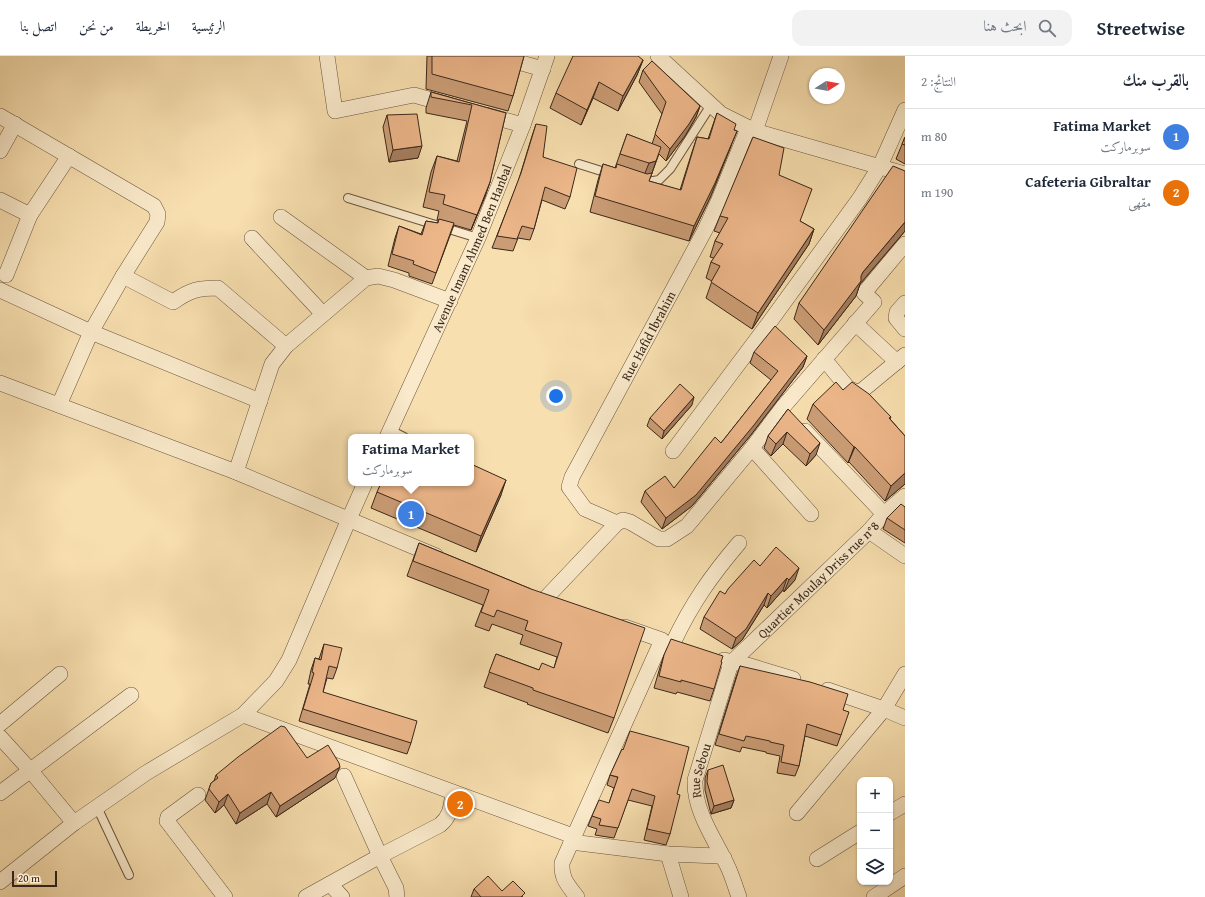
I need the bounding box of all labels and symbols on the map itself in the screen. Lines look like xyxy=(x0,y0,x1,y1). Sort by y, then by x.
north arrow xyxy=(809,68,845,104)
street label: Avenue Imam Ahmed Ben Hanbal xyxy=(427,161,516,335)
street label: Rue Hafid Ibrahim xyxy=(616,287,680,384)
your location xyxy=(546,386,566,406)
pin: 1 xyxy=(398,499,424,529)
street label: Quartier Moulay Driss rue n°8 xyxy=(753,517,883,643)
street label: Rue Sebou xyxy=(685,741,715,800)
pin: 2 xyxy=(447,789,473,819)
scale bar xyxy=(12,869,57,888)

